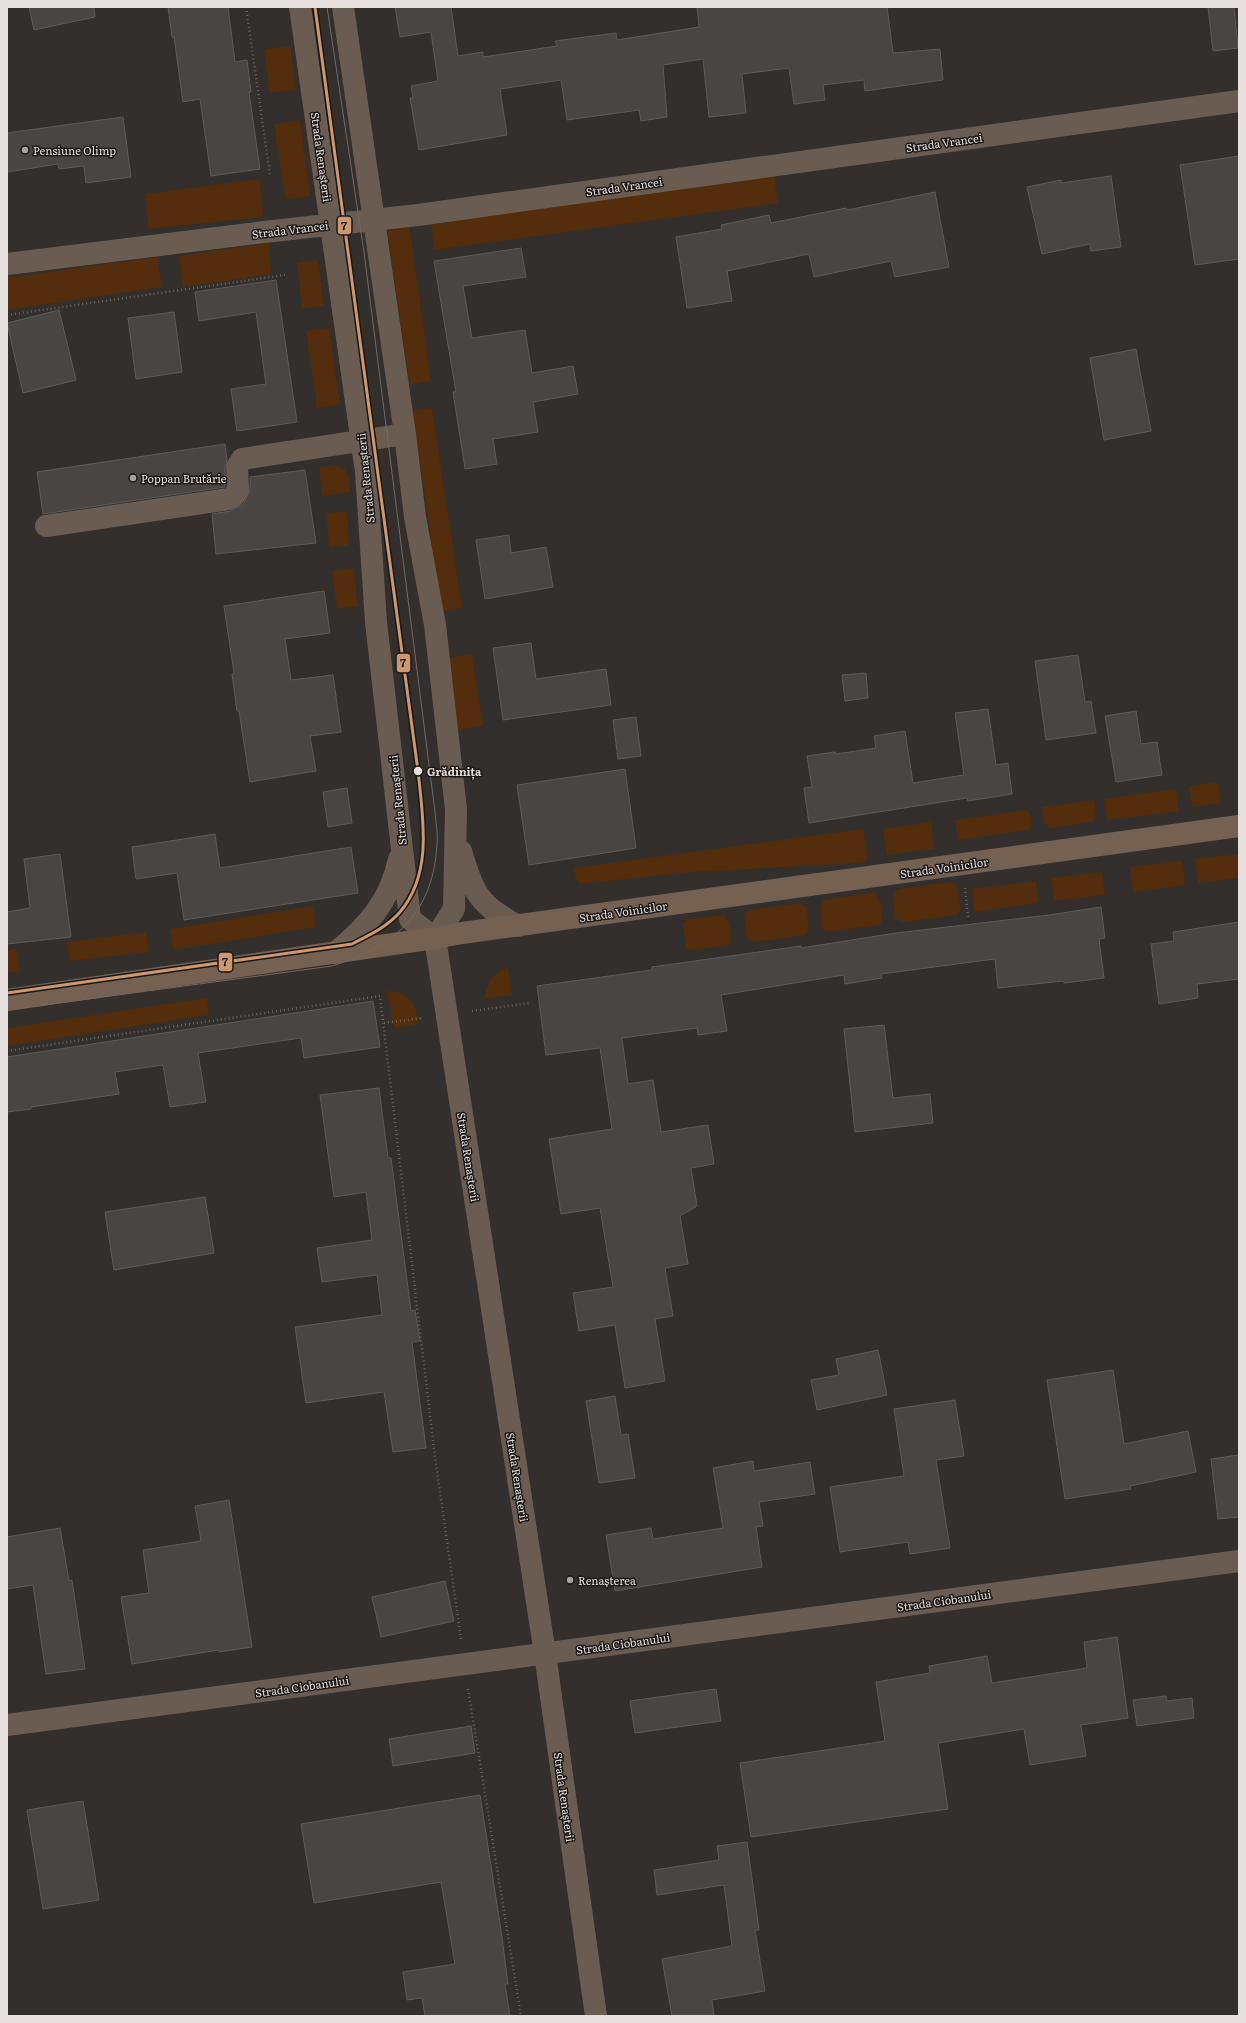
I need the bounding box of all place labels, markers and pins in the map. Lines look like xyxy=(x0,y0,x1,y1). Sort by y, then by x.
place label: Pensiune Olimp xyxy=(33,142,116,158)
marker: Pensiune Olimp xyxy=(20,145,30,155)
place label: Poppan Brutărie xyxy=(141,470,227,486)
marker: Poppan Brutărie xyxy=(128,473,138,483)
place label: Grădinița xyxy=(427,763,482,780)
marker: Grădinița xyxy=(412,765,424,777)
place label: Renașterea xyxy=(578,1572,636,1588)
marker: Renașterea xyxy=(565,1575,575,1585)

